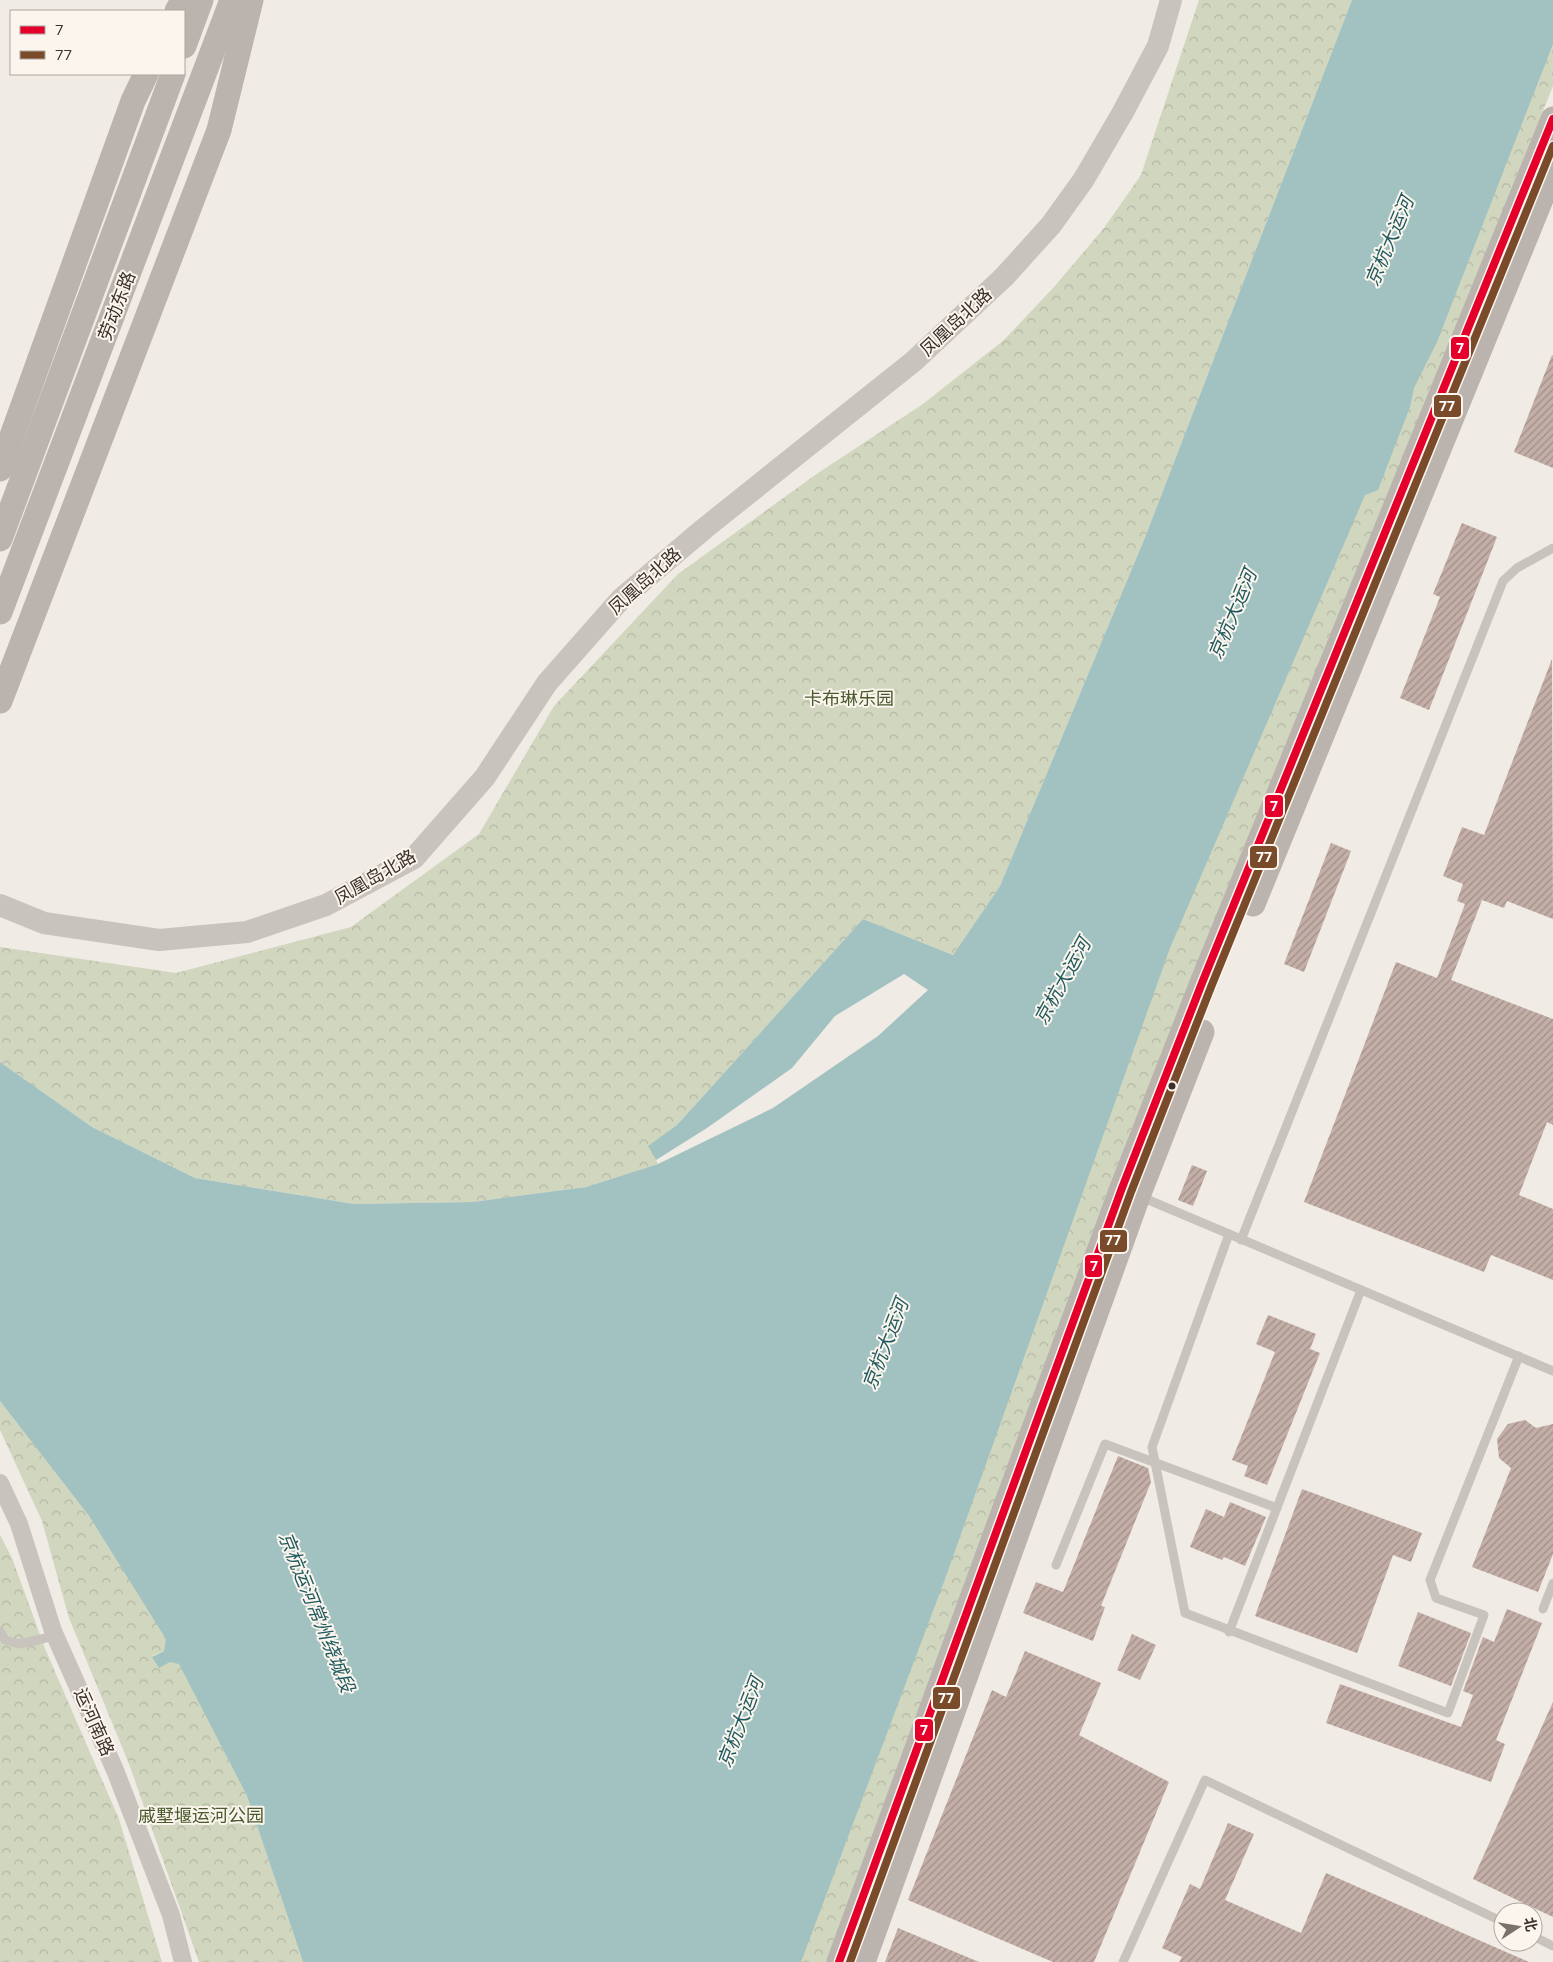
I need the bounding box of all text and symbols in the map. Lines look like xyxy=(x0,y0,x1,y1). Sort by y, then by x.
legend xyxy=(10,10,185,75)
text: 7 xyxy=(55,19,64,39)
text: 77 xyxy=(55,44,72,64)
water label: 京杭大运河 xyxy=(1358,189,1421,290)
street label: 劳动东路 xyxy=(92,268,140,344)
street label: 凤凰岛北路 xyxy=(914,282,996,361)
line badge: 7 xyxy=(1450,336,1470,360)
text: 7 xyxy=(1456,338,1464,357)
line badge: 77 xyxy=(1433,394,1462,418)
text: 77 xyxy=(1439,396,1455,415)
street label: 凤凰岛北路 xyxy=(603,541,686,619)
water label: 京杭大运河 xyxy=(1201,562,1264,663)
park label: 卡布琳乐园 xyxy=(804,686,894,710)
line badge: 7 xyxy=(1264,794,1284,818)
text: 7 xyxy=(1270,796,1278,815)
street label: 凤凰岛北路 xyxy=(330,843,419,909)
line badge: 77 xyxy=(1249,845,1278,869)
text: 77 xyxy=(1256,847,1272,866)
water label: 京杭大运河 xyxy=(1028,930,1098,1029)
unlabelled marker xyxy=(1167,1081,1177,1091)
line badge: 77 xyxy=(1099,1229,1128,1253)
text: 77 xyxy=(1105,1230,1121,1249)
line badge: 7 xyxy=(1084,1254,1103,1278)
text: 7 xyxy=(1090,1256,1098,1275)
water label: 京杭大运河 xyxy=(856,1291,916,1393)
water label: 京杭运河常州绕城段 xyxy=(273,1528,362,1698)
water label: 京杭大运河 xyxy=(711,1669,771,1771)
street label: 运河南路 xyxy=(69,1684,121,1759)
line badge: 77 xyxy=(932,1686,961,1710)
text: 77 xyxy=(938,1688,954,1707)
line badge: 7 xyxy=(914,1718,934,1742)
text: 7 xyxy=(920,1720,928,1739)
park label: 戚墅堰运河公园 xyxy=(138,1803,264,1827)
north arrow xyxy=(1493,1902,1543,1952)
text: 北 xyxy=(1520,1915,1542,1933)

